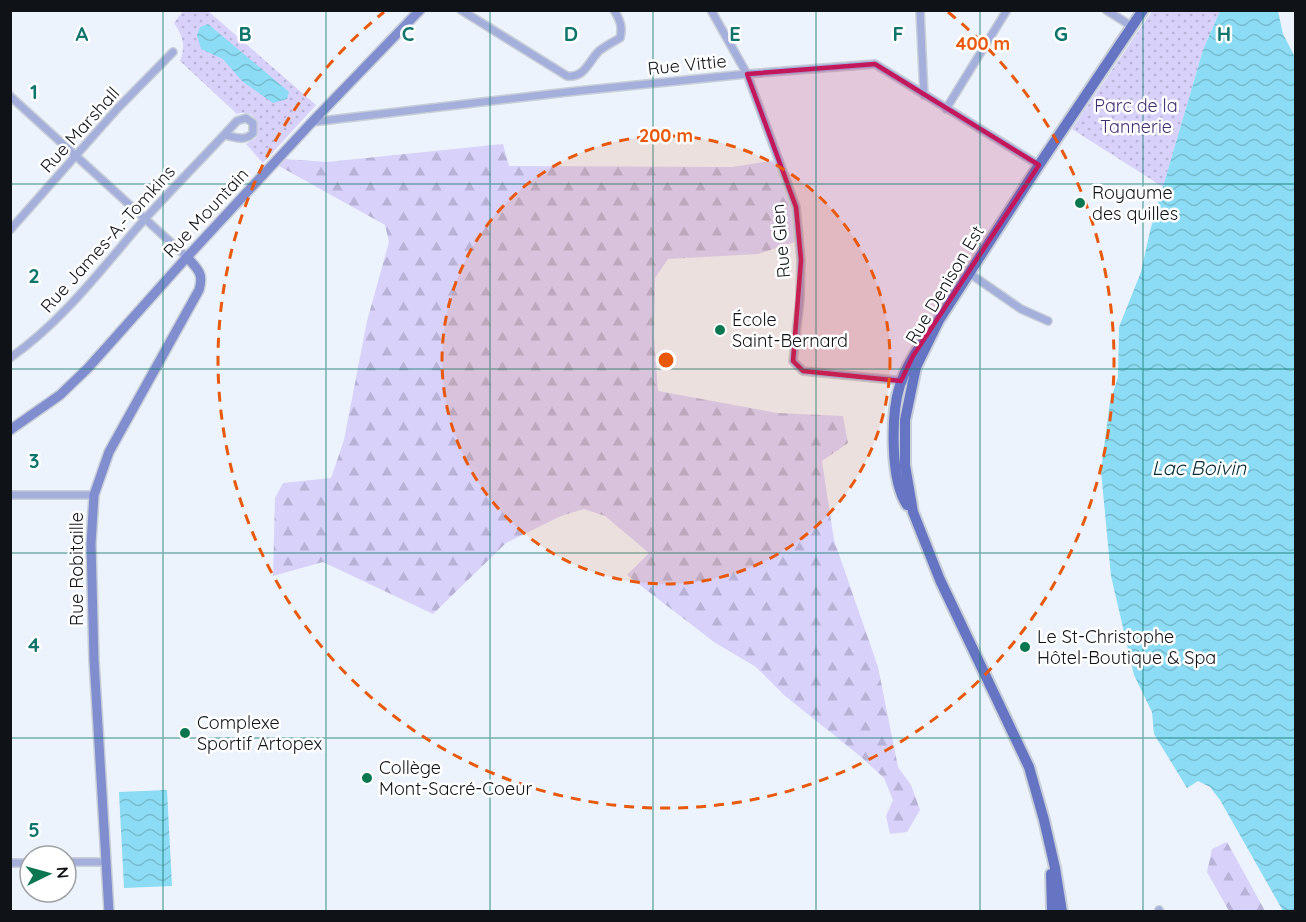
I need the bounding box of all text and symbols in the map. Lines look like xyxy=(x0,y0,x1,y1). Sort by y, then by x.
text: A xyxy=(76,21,89,46)
text: B xyxy=(238,21,252,46)
text: C xyxy=(402,21,415,46)
text: D xyxy=(564,21,578,46)
text: E xyxy=(729,21,741,46)
text: F xyxy=(892,21,904,46)
text: G xyxy=(1054,21,1068,46)
text: H xyxy=(1217,21,1231,46)
text: 400 m xyxy=(956,32,1010,55)
street label: Rue Vittie xyxy=(646,49,728,80)
text: 1 xyxy=(30,79,38,104)
street label: Rue Marshall xyxy=(35,82,124,177)
park label: Parc de la Tannerie xyxy=(1094,94,1178,138)
text: 200 m xyxy=(639,124,693,147)
street label: Rue James-A.-Tomkins xyxy=(35,160,180,317)
street label: Rue Mountain xyxy=(158,163,253,263)
place label: Royaume des quilles xyxy=(1092,181,1178,225)
marker: Royaume des quilles xyxy=(1073,196,1087,210)
street label: Rue Glen xyxy=(766,203,795,279)
street label: Rue Denison Est xyxy=(900,221,989,348)
text: 2 xyxy=(28,263,40,288)
place label: École Saint-Bernard xyxy=(732,308,848,352)
marker: École Saint-Bernard xyxy=(713,323,727,337)
centre of rings xyxy=(656,350,676,370)
text: 3 xyxy=(29,448,39,473)
water label: Lac Boivin xyxy=(1152,455,1247,480)
street label: Rue Robitaille xyxy=(65,512,88,626)
place label: Le St-Christophe Hôtel-Boutique & Spa xyxy=(1037,625,1216,669)
text: 4 xyxy=(28,632,40,657)
marker: Le St-Christophe Hôtel-Boutique & Spa xyxy=(1018,640,1032,654)
place label: Complexe Sportif Artopex xyxy=(197,711,323,755)
marker: Complexe Sportif Artopex xyxy=(178,726,192,740)
place label: Collège Mont-Sacré-Coeur xyxy=(379,756,532,800)
marker: Collège Mont-Sacré-Coeur xyxy=(360,771,374,785)
text: 5 xyxy=(28,817,40,842)
north arrow xyxy=(18,844,78,904)
text: N xyxy=(52,866,73,879)

